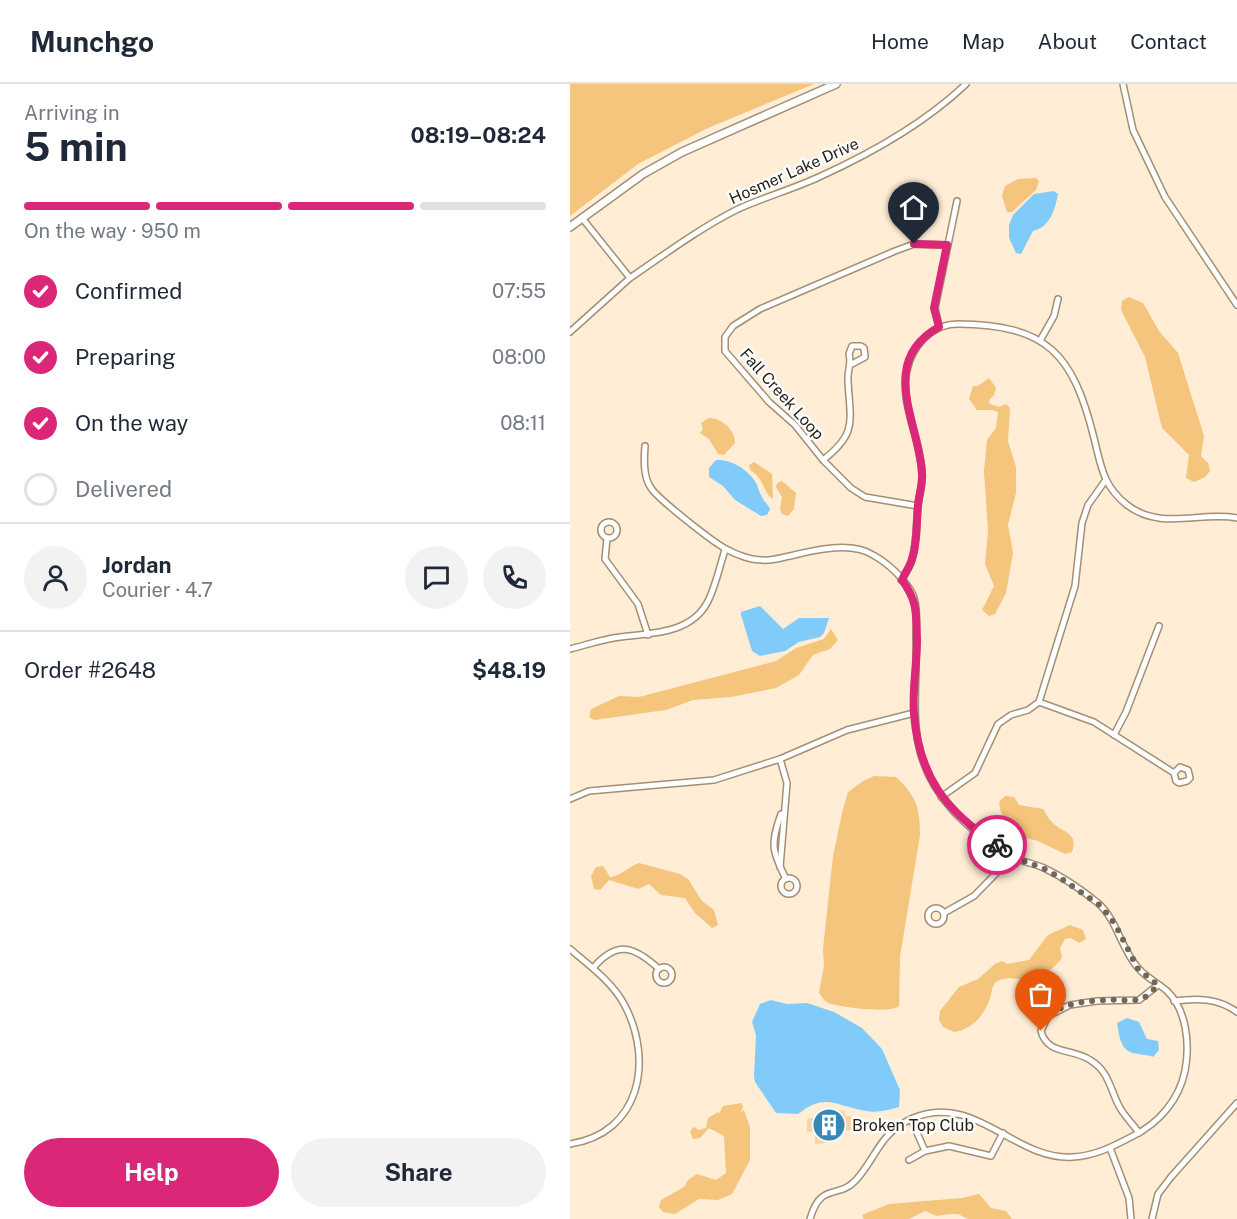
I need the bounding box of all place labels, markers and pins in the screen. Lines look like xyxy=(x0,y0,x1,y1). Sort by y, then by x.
pin xyxy=(888,182,939,244)
pin xyxy=(1015,969,1066,1031)
building icon: Broken Top Club xyxy=(811,1107,847,1143)
place label: Broken Top Club xyxy=(852,1116,974,1135)

